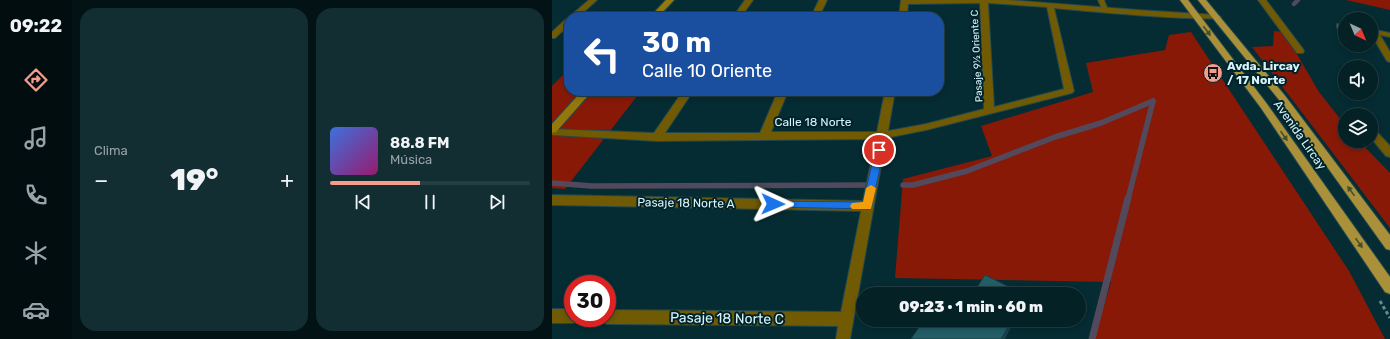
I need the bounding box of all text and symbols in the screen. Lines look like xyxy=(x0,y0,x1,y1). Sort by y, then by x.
street label: Pasaje 9½ Oriente C xyxy=(969,9,985,102)
north arrow xyxy=(1338,12,1378,52)
map controls xyxy=(1338,12,1378,148)
text: 09:22 xyxy=(10,15,62,37)
text: 30 m xyxy=(642,26,711,59)
one-way arrow xyxy=(1203,26,1211,37)
icon: left xyxy=(576,28,628,80)
place label: Avda. Lircay / 17 Norte xyxy=(1227,59,1300,87)
text: Calle 10 Oriente xyxy=(642,60,772,82)
button: sound xyxy=(1338,60,1378,100)
bus stop icon: Avda. Lircay / 17 Norte xyxy=(1202,62,1224,84)
icon: directions xyxy=(22,66,50,94)
street label: Avenida Lircay xyxy=(1271,98,1329,173)
button: layers xyxy=(1338,108,1378,148)
street label: Calle 18 Norte xyxy=(774,115,852,129)
icon: music xyxy=(22,124,50,152)
one-way arrow xyxy=(1280,131,1288,141)
pin xyxy=(862,133,896,167)
text: 88.8 FM xyxy=(390,134,449,152)
icon: arrive xyxy=(868,139,890,161)
text: Clima xyxy=(94,143,128,158)
text: Música xyxy=(390,152,432,167)
text: 19° xyxy=(170,162,218,198)
text: − xyxy=(94,167,108,194)
text: + xyxy=(280,167,294,194)
icon: phone xyxy=(22,181,50,209)
position arrow xyxy=(752,183,794,225)
one-way arrow xyxy=(1347,186,1355,196)
icon: previous xyxy=(352,191,374,213)
icon: pause xyxy=(419,191,441,213)
icon: next xyxy=(486,191,508,213)
street label: Pasaje 18 Norte A xyxy=(637,195,735,211)
one-way arrow xyxy=(1355,237,1363,248)
icon: climate xyxy=(22,239,50,267)
speed limit sign: 30 xyxy=(564,275,616,327)
icon: car xyxy=(22,296,50,324)
text: 09:23 · 1 min · 60 m xyxy=(899,298,1043,316)
street label: Pasaje 18 Norte C xyxy=(670,309,784,328)

